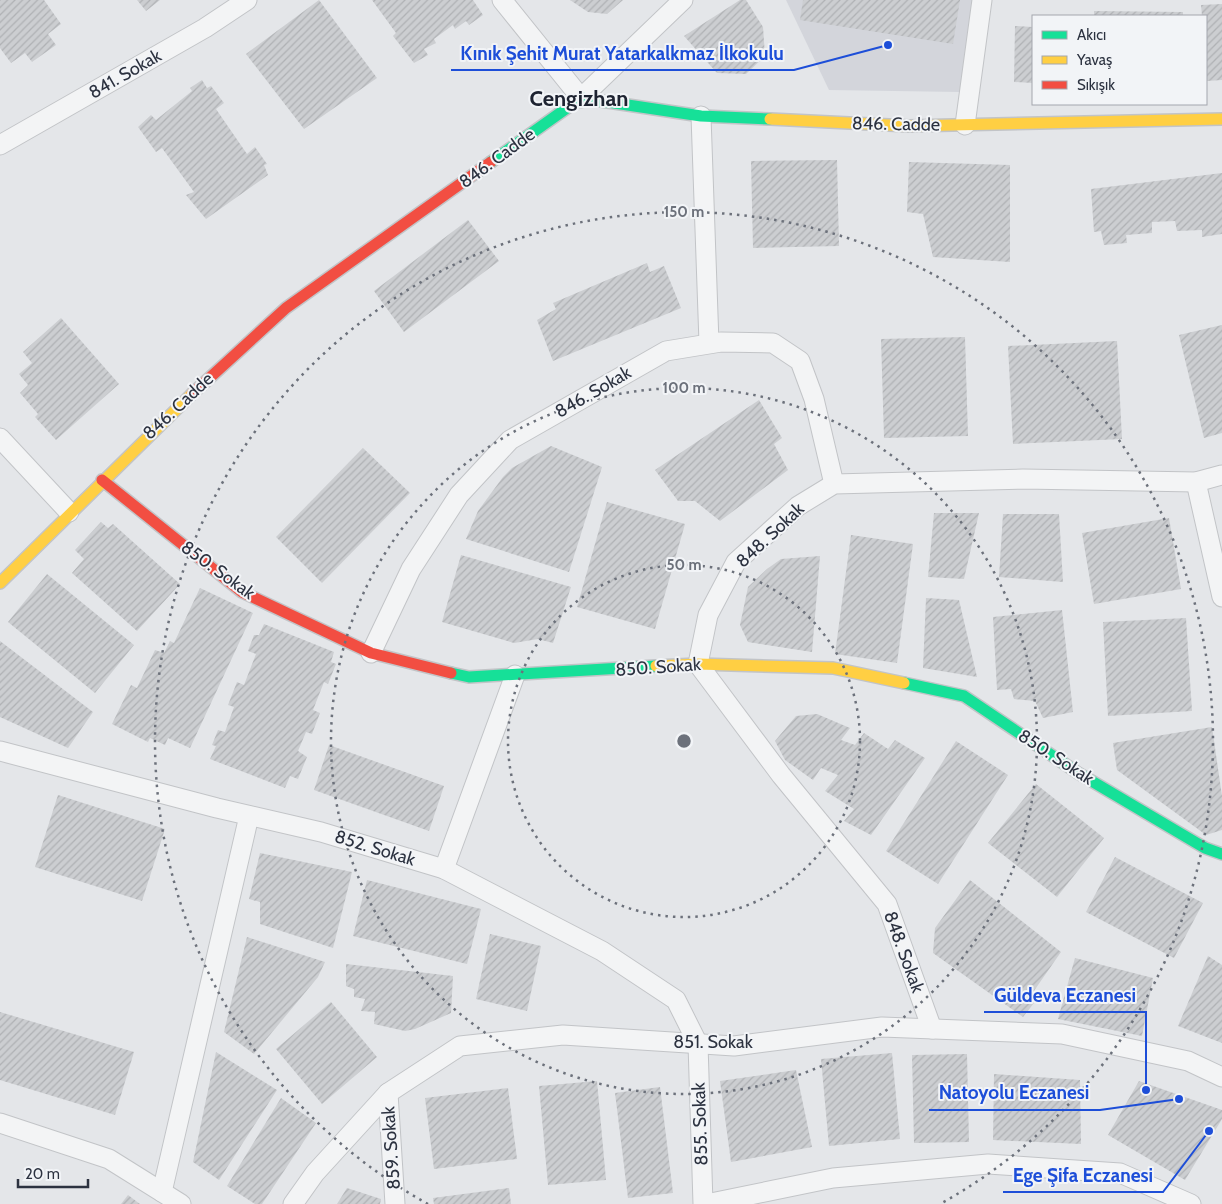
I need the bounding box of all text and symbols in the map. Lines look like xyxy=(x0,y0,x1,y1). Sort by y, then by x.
legend xyxy=(1032,15,1207,105)
text: Akıcı xyxy=(1077,26,1106,44)
callout: Kınık Şehit Murat Yatarkalkmaz İlkokulu xyxy=(451,36,794,70)
text: Kınık Şehit Murat Yatarkalkmaz İlkokulu xyxy=(460,42,784,65)
street label: 841. Sokak xyxy=(85,44,166,104)
text: Yavaş xyxy=(1076,51,1112,69)
text: Sıkışık xyxy=(1077,76,1115,94)
district label: Cengizhan xyxy=(529,85,629,112)
street label: 846. Cadde xyxy=(852,112,940,136)
street label: 846. Cadde xyxy=(455,123,539,193)
text: 150 m xyxy=(664,203,704,221)
street label: 846. Sokak xyxy=(551,361,636,423)
street label: 846. Cadde xyxy=(138,368,218,444)
text: 100 m xyxy=(662,379,706,397)
street label: 848. Sokak xyxy=(731,497,809,572)
street label: 850. Sokak xyxy=(177,536,260,605)
text: 50 m xyxy=(666,556,702,574)
street label: 850. Sokak xyxy=(614,653,702,681)
street label: 850. Sokak xyxy=(1014,724,1099,790)
centre of rings xyxy=(675,732,693,750)
street label: 852. Sokak xyxy=(332,825,419,871)
street label: 848. Sokak xyxy=(879,908,929,997)
callout: Güldeva Eczanesi xyxy=(984,978,1146,1012)
text: Güldeva Eczanesi xyxy=(994,984,1136,1007)
street label: 851. Sokak xyxy=(673,1031,754,1053)
callout: Natoyolu Eczanesi xyxy=(929,1076,1100,1110)
street label: 855. Sokak xyxy=(688,1081,712,1166)
text: Natoyolu Eczanesi xyxy=(939,1081,1089,1104)
street label: 859. Sokak xyxy=(377,1105,405,1190)
scale bar xyxy=(18,1156,88,1188)
callout: Ege Şifa Eczanesi xyxy=(1003,1158,1163,1192)
text: Ege Şifa Eczanesi xyxy=(1013,1164,1153,1187)
text: 20 m xyxy=(25,1165,60,1183)

